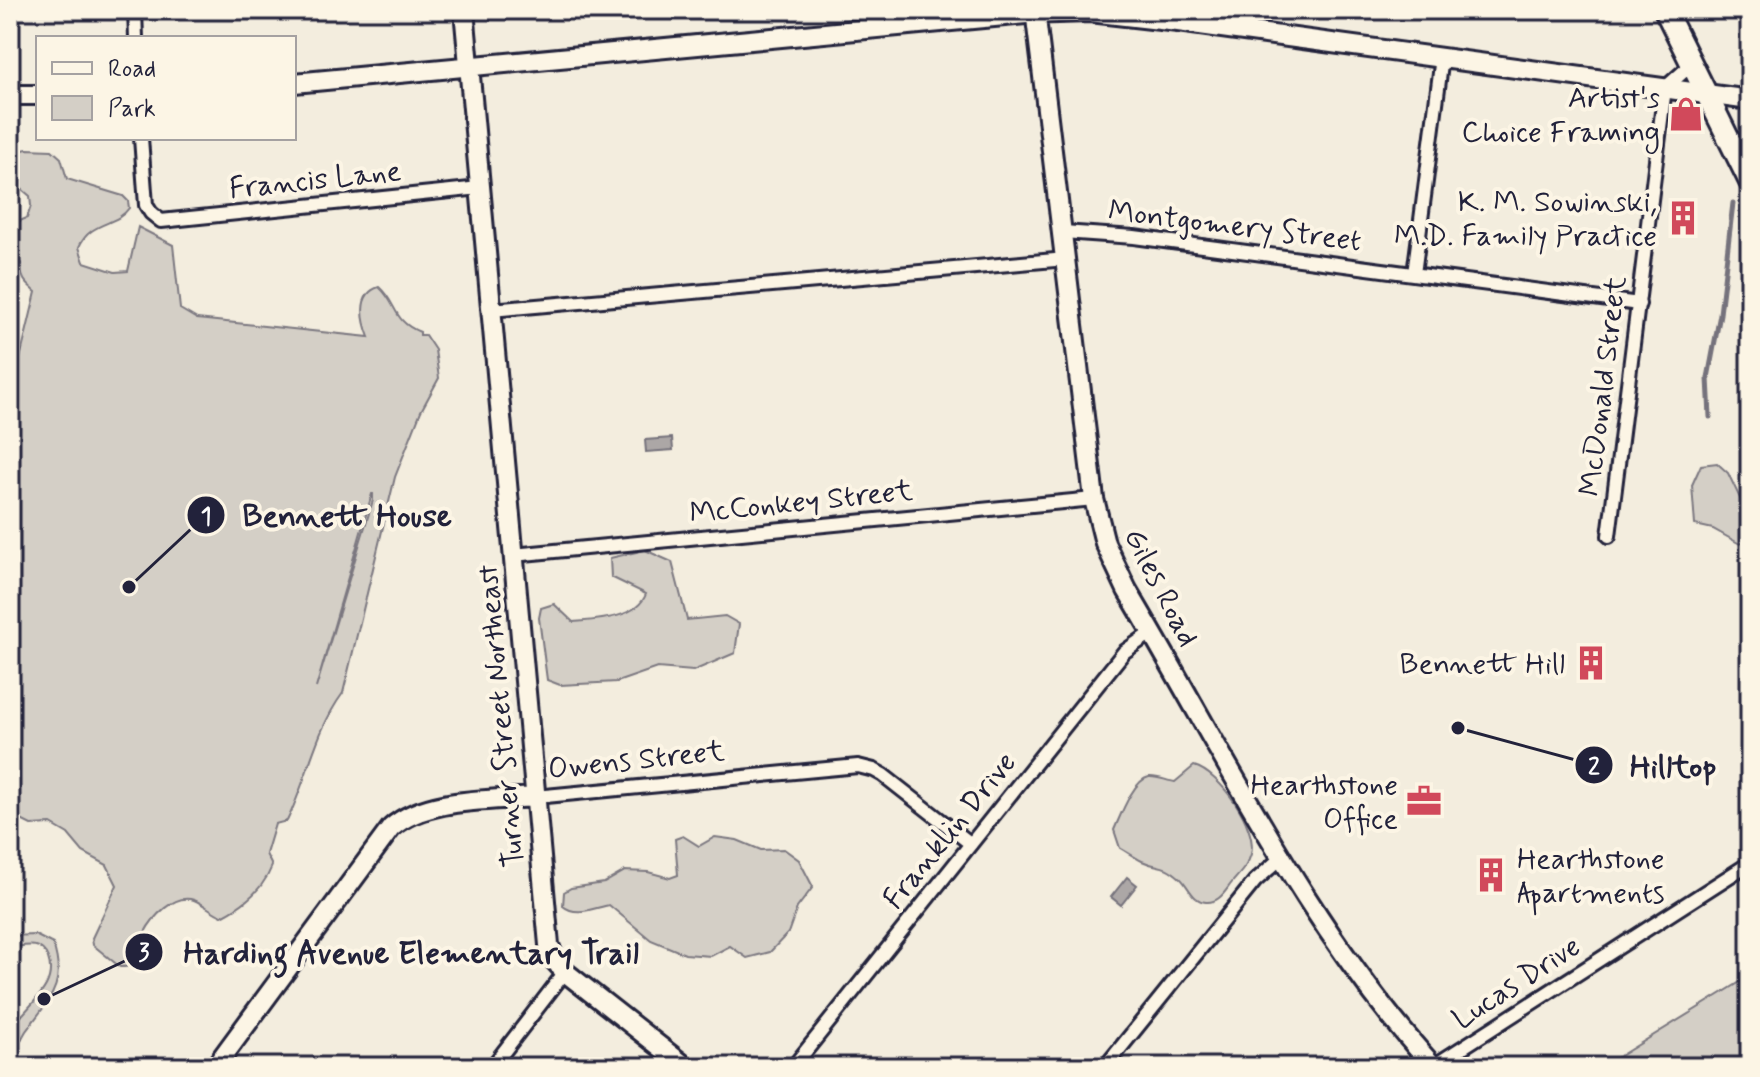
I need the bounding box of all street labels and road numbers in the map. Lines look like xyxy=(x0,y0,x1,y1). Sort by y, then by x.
street label: Francis Lane xyxy=(227,152,403,209)
street label: Montgomery Street xyxy=(1106,192,1364,261)
street label: McDonald Street xyxy=(1571,274,1636,498)
street label: McConkey Street xyxy=(688,471,915,534)
street label: Giles Road xyxy=(1114,522,1207,653)
street label: Turner Street Northeast xyxy=(469,563,534,869)
street label: Owens Street xyxy=(546,732,727,789)
street label: Franklin Drive xyxy=(875,744,1026,918)
street label: Lucas Drive xyxy=(1445,927,1588,1039)

